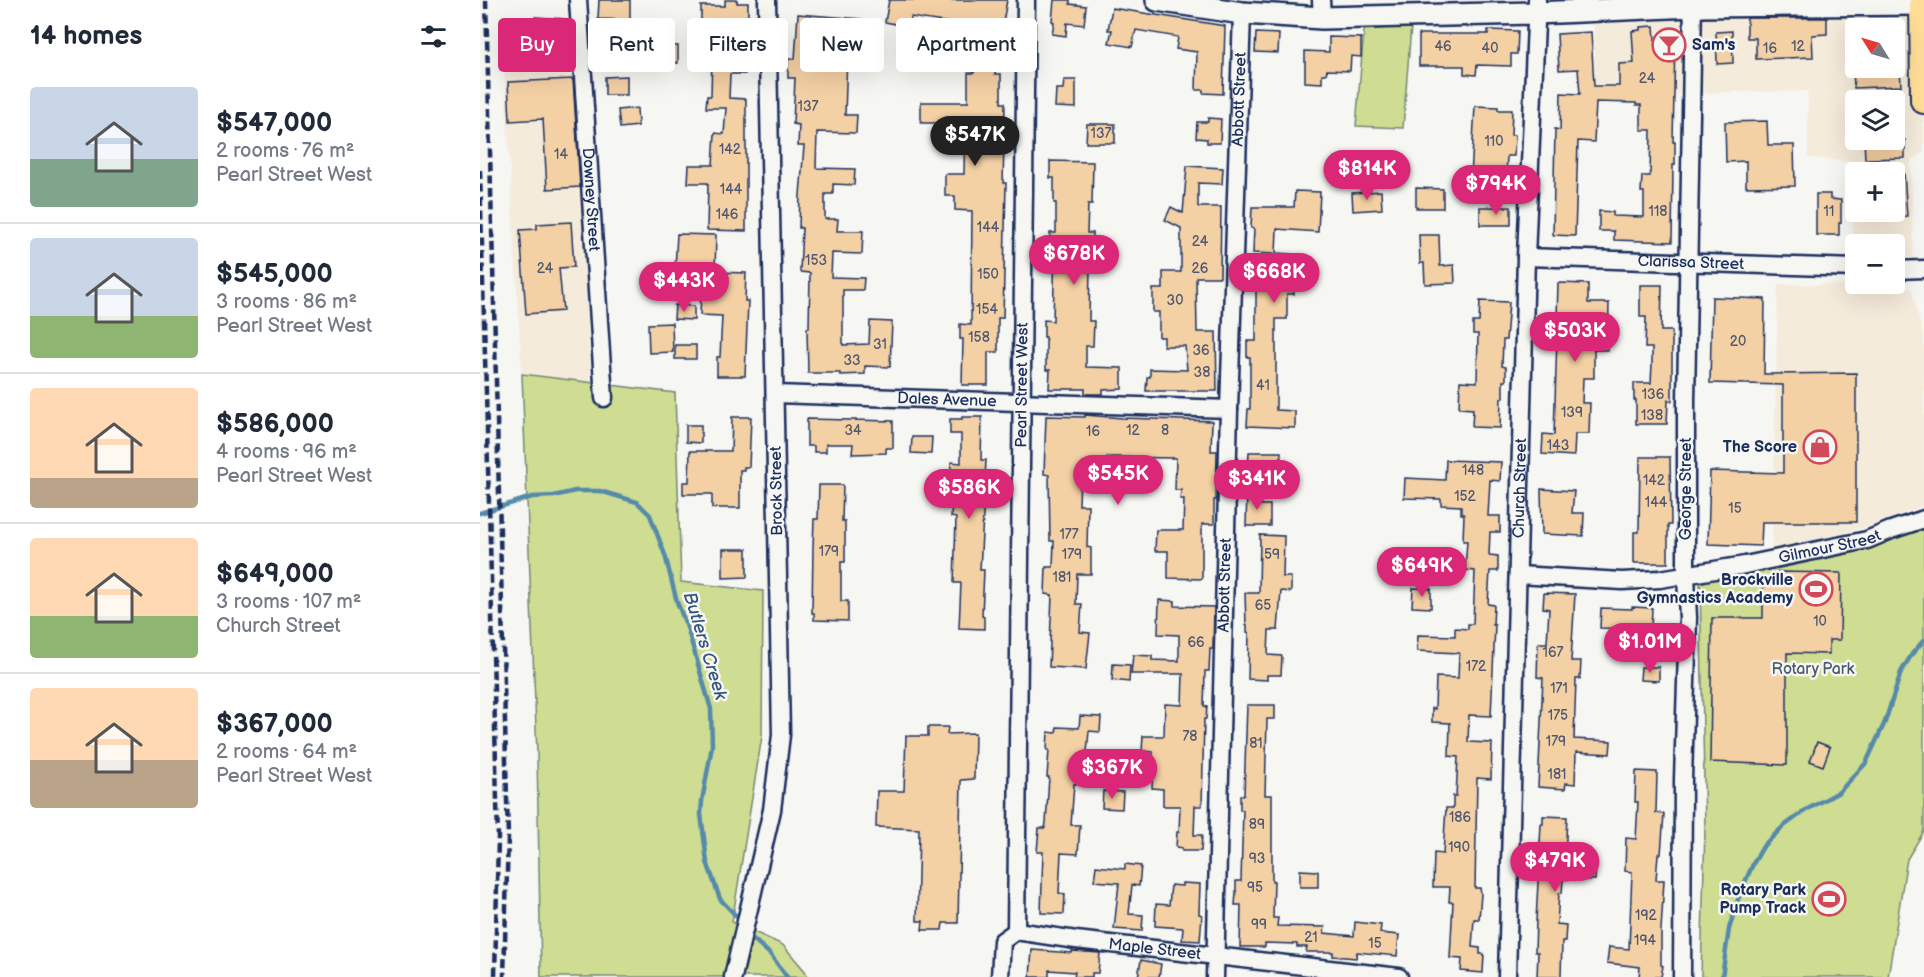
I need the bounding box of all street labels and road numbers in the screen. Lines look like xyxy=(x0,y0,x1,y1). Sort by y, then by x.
street label: Abbott Street xyxy=(1228,52,1250,147)
street label: Downey Street xyxy=(578,147,604,252)
street label: Clarissa Street xyxy=(1637,251,1744,274)
street label: Pearl Street West xyxy=(1012,322,1032,448)
street label: Dales Avenue xyxy=(897,389,997,411)
street label: Church Street xyxy=(1509,438,1531,538)
street label: George Street xyxy=(1677,438,1696,540)
street label: Brock Street xyxy=(767,446,787,536)
street label: Gilmour Street xyxy=(1777,526,1884,567)
street label: Abbott Street xyxy=(1214,538,1235,633)
street label: Maple Street xyxy=(1107,934,1202,964)

